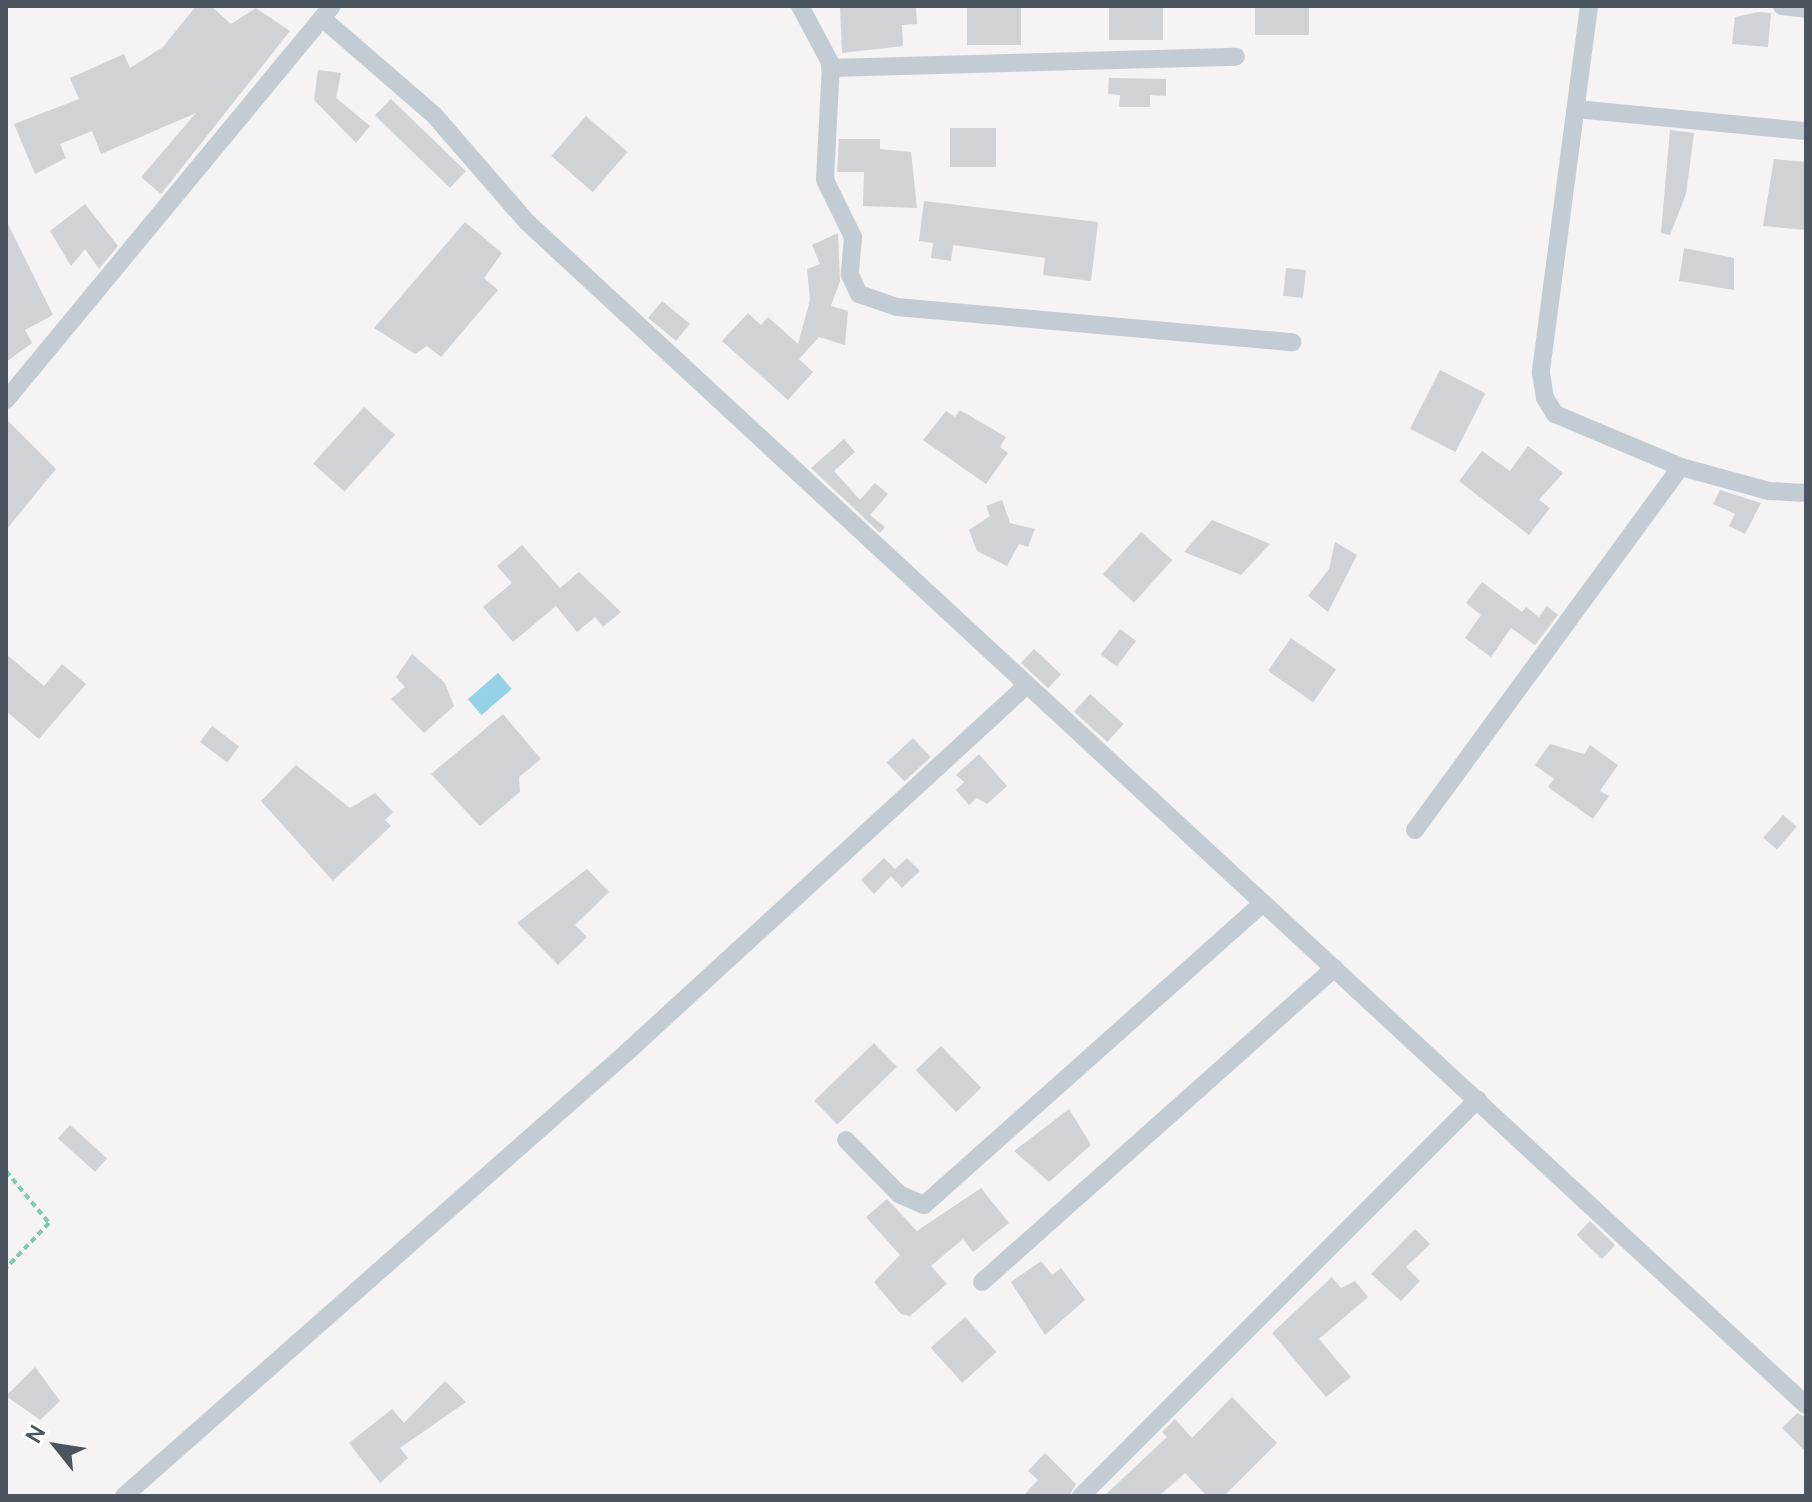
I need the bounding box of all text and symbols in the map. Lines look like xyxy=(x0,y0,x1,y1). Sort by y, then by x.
north arrow xyxy=(16,1406,96,1486)
text: N xyxy=(18,1420,52,1448)

